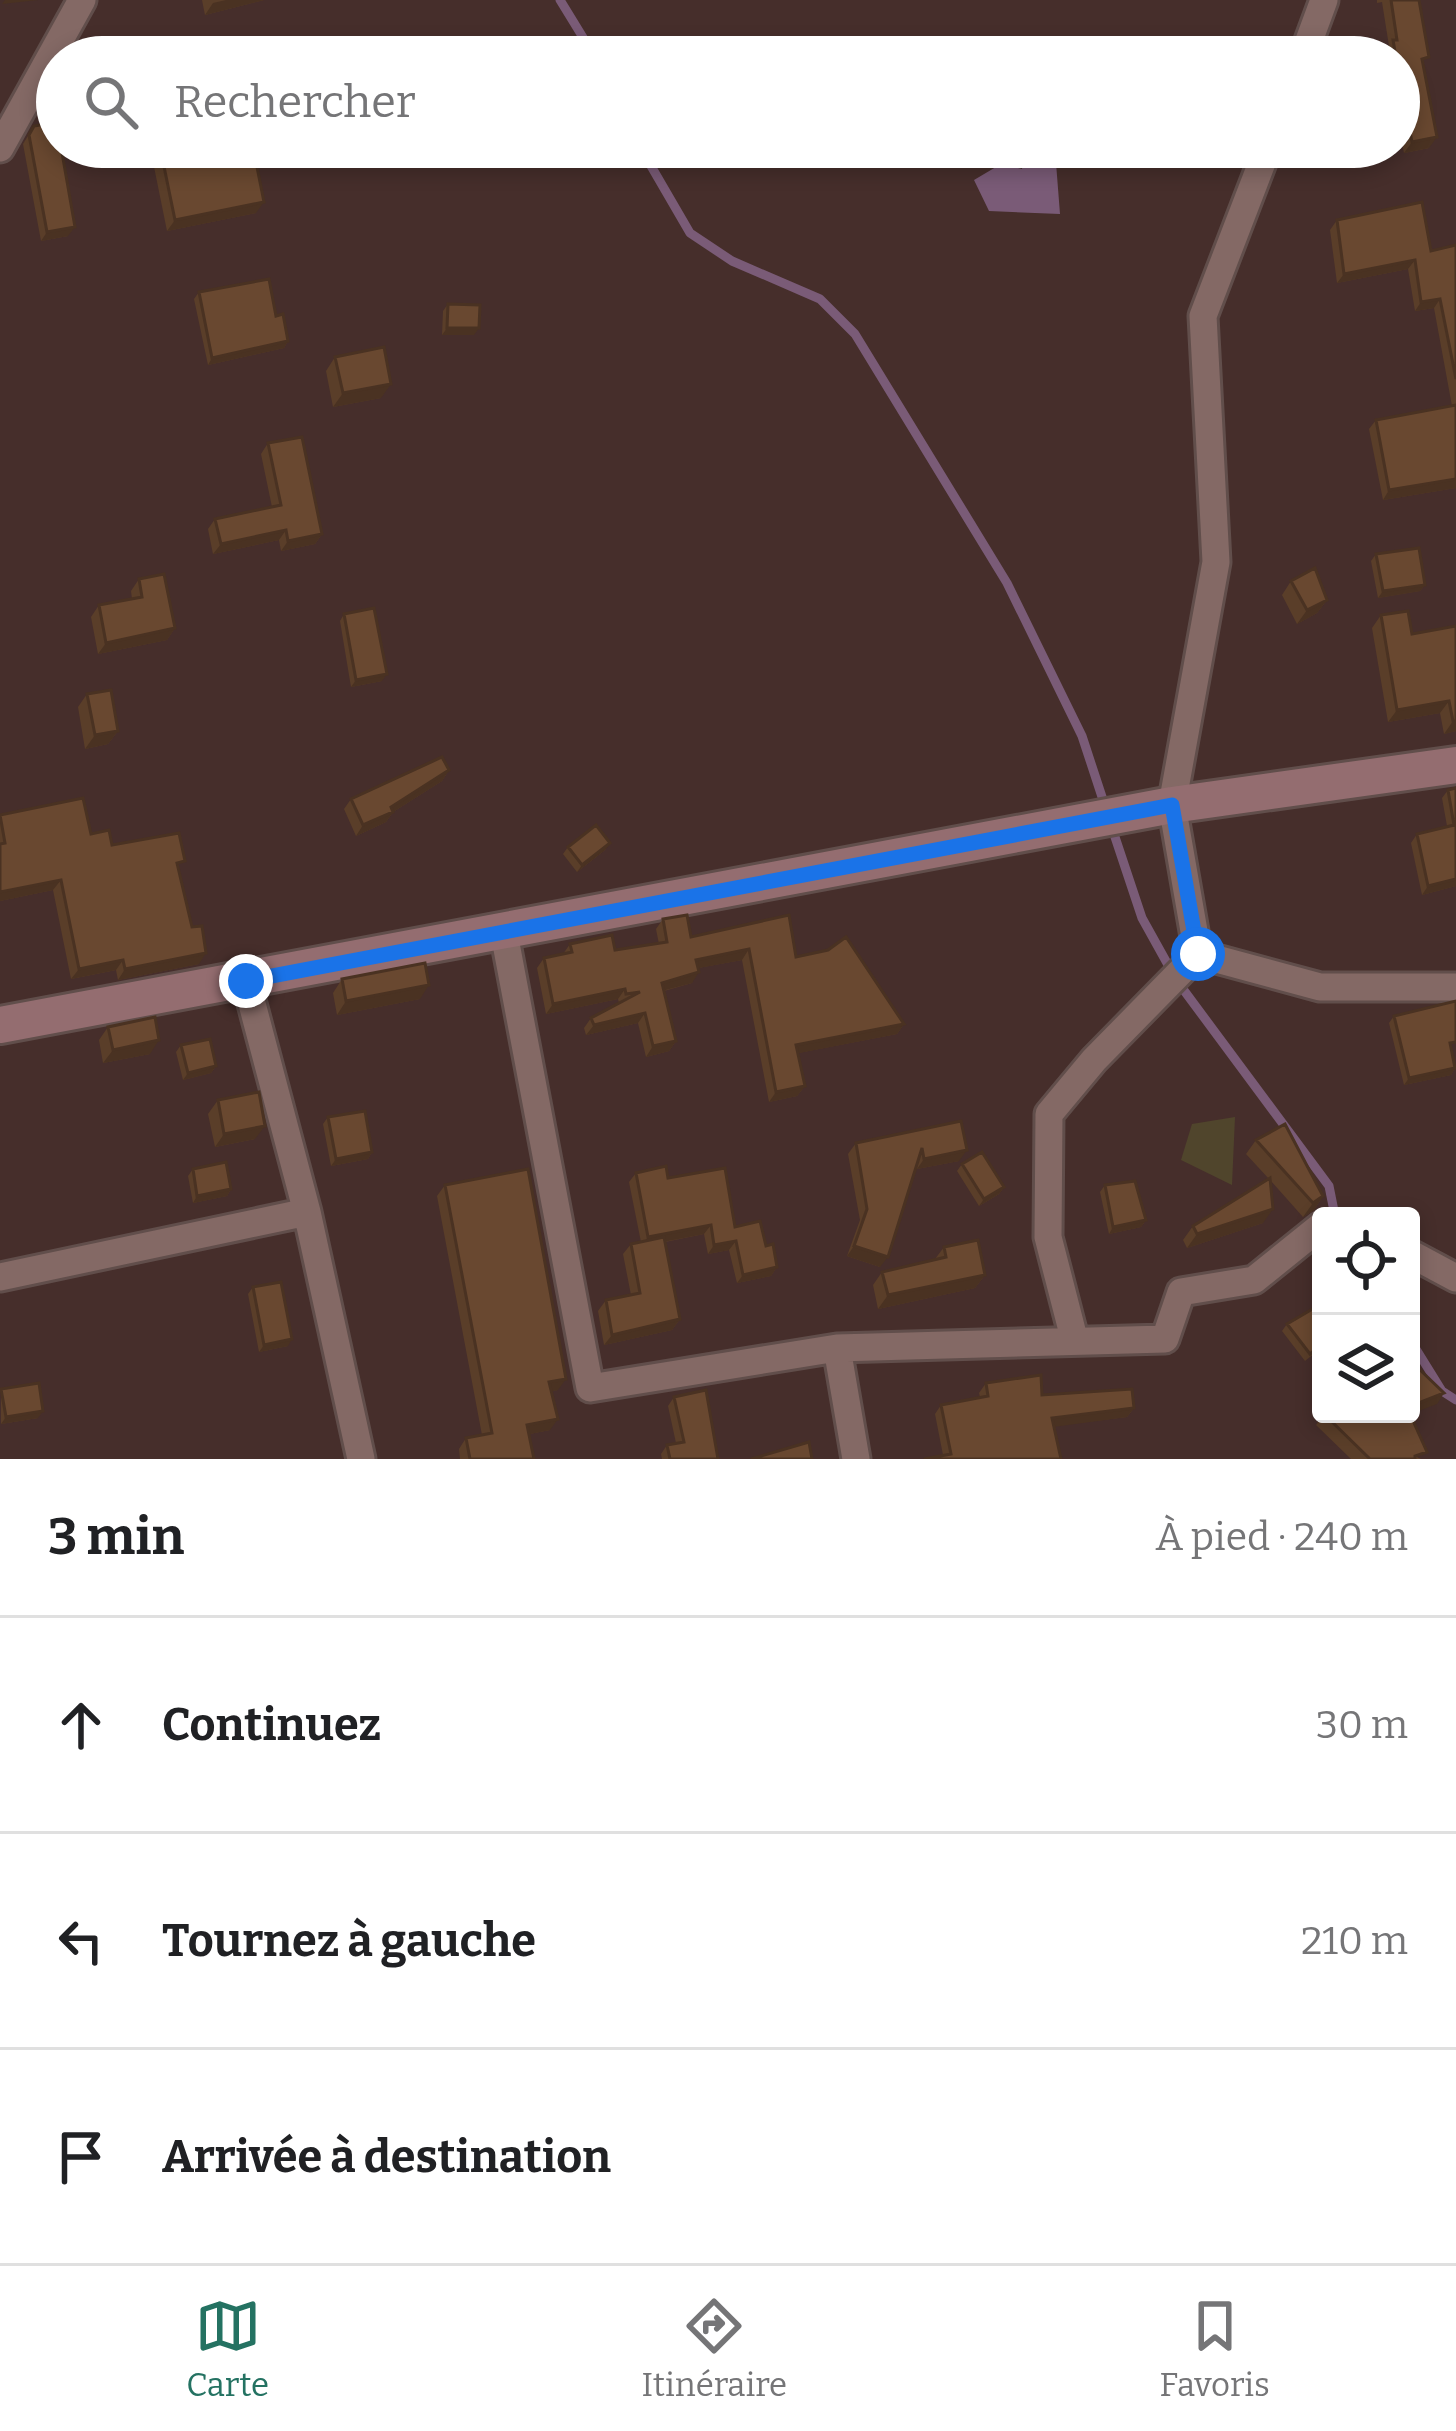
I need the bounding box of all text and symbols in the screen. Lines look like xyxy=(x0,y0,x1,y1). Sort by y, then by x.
search box xyxy=(36,36,1420,168)
icon: search xyxy=(78,69,144,135)
text: Rechercher xyxy=(174,75,416,129)
route start xyxy=(1171,927,1225,981)
route end xyxy=(219,954,273,1008)
map controls xyxy=(1312,1207,1420,1423)
button: locate xyxy=(1312,1207,1420,1315)
button: layers xyxy=(1312,1315,1420,1423)
text: 3 min xyxy=(48,1506,184,1568)
text: À pied · 240 m xyxy=(1155,1514,1408,1560)
icon: ahead xyxy=(48,1692,114,1758)
text: Continuez xyxy=(162,1698,381,1752)
text: 30 m xyxy=(1316,1702,1408,1748)
icon: left xyxy=(48,1908,114,1974)
text: Tournez à gauche xyxy=(162,1914,536,1968)
text: 210 m xyxy=(1301,1918,1408,1964)
icon: arrive xyxy=(48,2124,114,2190)
text: Arrivée à destination xyxy=(162,2130,611,2184)
tab: Carte xyxy=(186,2293,269,2405)
tab: Itinéraire xyxy=(641,2293,787,2405)
tab: Favoris xyxy=(1160,2293,1270,2405)

